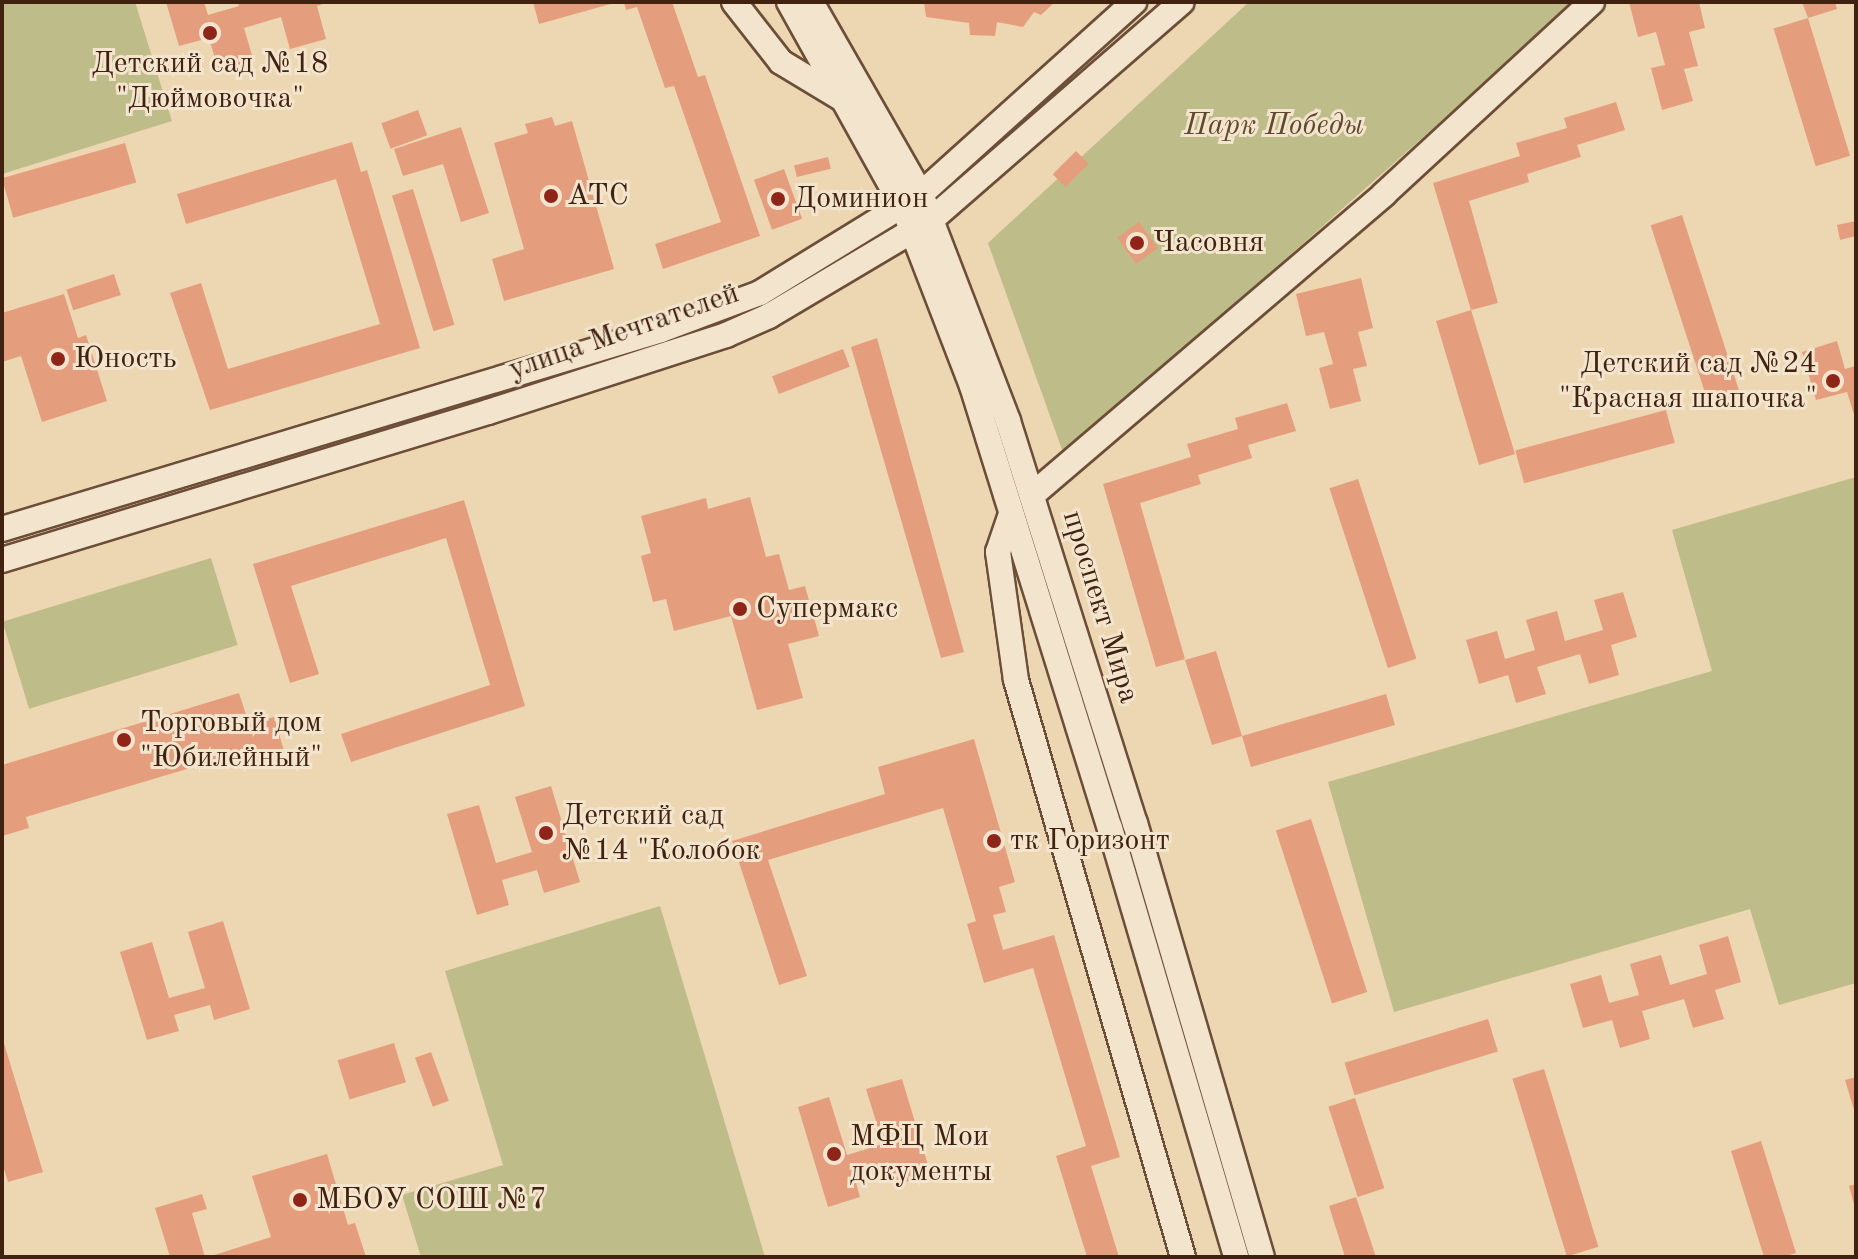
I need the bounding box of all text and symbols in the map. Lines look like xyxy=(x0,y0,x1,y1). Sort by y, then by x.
marker: Детский сад №18 "Дюймовочка" xyxy=(201,24,219,42)
place label: Детский сад №18 "Дюймовочка" xyxy=(92,46,328,116)
park label: Парк Победы xyxy=(1184,108,1364,144)
place label: АТС xyxy=(567,178,629,214)
place label: Доминион xyxy=(794,181,928,217)
marker: АТС xyxy=(542,187,560,205)
marker: Доминион xyxy=(769,190,787,208)
place label: Часовня xyxy=(1153,225,1264,261)
marker: Часовня xyxy=(1128,234,1146,252)
street label: улица Мечтателей xyxy=(504,276,744,388)
place label: Юность xyxy=(74,341,177,377)
place label: Детский сад №24 "Красная шапочка" xyxy=(1559,346,1817,416)
marker: Юность xyxy=(49,350,67,368)
marker: Детский сад №24 "Красная шапочка" xyxy=(1824,372,1842,390)
street label: проспект Мира xyxy=(1054,506,1146,708)
place label: Супермакс xyxy=(756,591,898,627)
marker: Супермакс xyxy=(731,600,749,618)
place label: Торговый дом "Юбилейный" xyxy=(140,705,322,776)
marker: Торговый дом "Юбилейный" xyxy=(115,731,133,749)
place label: Детский сад №14 "Колобок xyxy=(562,798,761,868)
place label: тк Горизонт xyxy=(1010,823,1170,859)
marker: Детский сад №14 "Колобок xyxy=(537,824,555,842)
marker: тк Горизонт xyxy=(985,832,1003,850)
place label: МФЦ Мои документы xyxy=(850,1119,992,1190)
marker: МФЦ Мои документы xyxy=(825,1145,843,1163)
place label: МБОУ СОШ №7 xyxy=(316,1182,547,1218)
marker: МБОУ СОШ №7 xyxy=(291,1191,309,1209)

